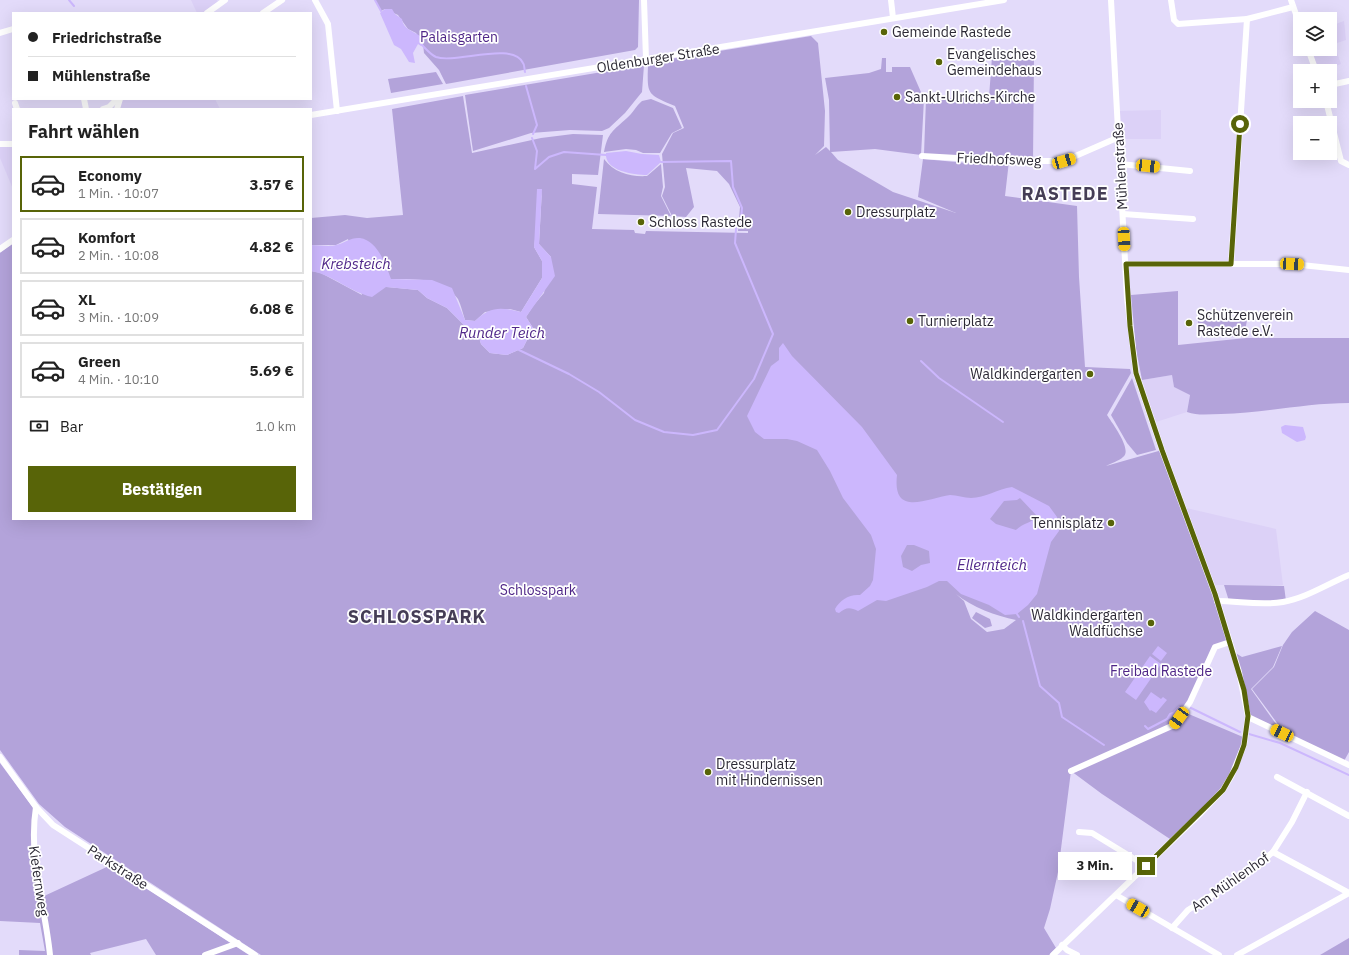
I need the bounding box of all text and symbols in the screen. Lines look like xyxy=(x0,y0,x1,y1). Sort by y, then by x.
map controls xyxy=(1293,12,1337,160)
button: layers xyxy=(1293,12,1337,56)
place label: Gemeinde Rastede xyxy=(892,23,1012,41)
marker: Gemeinde Rastede xyxy=(879,27,889,37)
text: Friedrichstraße xyxy=(52,28,162,47)
park label: Palaisgarten xyxy=(420,28,498,46)
street label: Oldenburger Straße xyxy=(595,39,721,77)
place label: Evangelisches Gemeindehaus xyxy=(947,45,1042,79)
marker: Evangelisches Gemeindehaus xyxy=(934,57,944,67)
button: + xyxy=(1293,64,1337,108)
text: Mühlenstraße xyxy=(52,66,151,85)
place label: Sankt-Ulrichs-Kirche xyxy=(905,88,1036,106)
marker: Sankt-Ulrichs-Kirche xyxy=(892,92,902,102)
route start xyxy=(1231,115,1249,133)
button: − xyxy=(1293,116,1337,160)
text: Fahrt wählen xyxy=(28,120,139,143)
street label: Mühlenstraße xyxy=(1109,122,1131,210)
street label: Friedhofsweg xyxy=(956,149,1042,169)
car xyxy=(1051,152,1077,170)
car xyxy=(1135,159,1161,173)
icon: car xyxy=(30,166,66,202)
text: Economy xyxy=(78,166,142,185)
text: 3.57 € xyxy=(249,175,294,194)
district label: RASTEDE xyxy=(1021,182,1109,205)
text: 1 Min. · 10:07 xyxy=(78,185,159,202)
place label: Dressurplatz xyxy=(856,203,936,221)
marker: Dressurplatz xyxy=(843,207,853,217)
place label: Schloss Rastede xyxy=(649,213,752,231)
marker: Schloss Rastede xyxy=(636,217,646,227)
car xyxy=(1117,227,1131,251)
icon: car xyxy=(30,228,66,264)
text: Komfort xyxy=(78,228,136,247)
text: 4.82 € xyxy=(249,237,294,256)
text: 2 Min. · 10:08 xyxy=(78,247,159,264)
water label: Krebsteich xyxy=(321,254,391,273)
car xyxy=(1280,257,1304,271)
icon: car xyxy=(30,290,66,326)
text: XL xyxy=(78,290,96,309)
text: 6.08 € xyxy=(249,299,294,318)
place label: Schützenverein Rastede e.V. xyxy=(1197,306,1294,340)
text: 3 Min. · 10:09 xyxy=(78,309,159,326)
place label: Turnierplatz xyxy=(918,312,994,330)
marker: Turnierplatz xyxy=(905,316,915,326)
marker: Schützenverein Rastede e.V. xyxy=(1184,318,1194,328)
water label: Runder Teich xyxy=(459,323,545,342)
icon: car xyxy=(30,352,66,388)
text: Green xyxy=(78,352,121,371)
text: 5.69 € xyxy=(249,361,294,380)
place label: Waldkindergarten xyxy=(970,365,1082,383)
marker: Waldkindergarten xyxy=(1085,369,1095,379)
text: 4 Min. · 10:10 xyxy=(78,371,159,388)
icon: cash xyxy=(28,415,50,437)
text: Bar xyxy=(60,417,83,436)
text: 1.0 km xyxy=(256,418,296,435)
button: Bestätigen xyxy=(28,466,296,512)
place label: Tennisplatz xyxy=(1031,514,1103,532)
marker: Tennisplatz xyxy=(1106,518,1116,528)
water label: Ellernteich xyxy=(957,555,1027,574)
park label: Schlosspark xyxy=(500,581,577,599)
district label: SCHLOSSPARK xyxy=(348,605,486,628)
place label: Waldkindergarten Waldfüchse xyxy=(1031,606,1143,640)
marker: Waldkindergarten Waldfüchse xyxy=(1146,618,1156,628)
park label: Freibad Rastede xyxy=(1110,662,1212,680)
car xyxy=(1167,705,1191,731)
car xyxy=(1269,722,1295,744)
place label: Dressurplatz mit Hindernissen xyxy=(716,755,823,789)
marker: Dressurplatz mit Hindernissen xyxy=(703,767,713,777)
street label: Parkstraße xyxy=(84,841,152,894)
street label: Kiefernweg xyxy=(25,845,53,918)
street label: Am Mühlenhof xyxy=(1187,848,1273,916)
callout: 3 Min. xyxy=(1058,852,1132,880)
text: 3 Min. xyxy=(1076,857,1114,874)
route end xyxy=(1137,857,1155,875)
car xyxy=(1125,897,1151,919)

